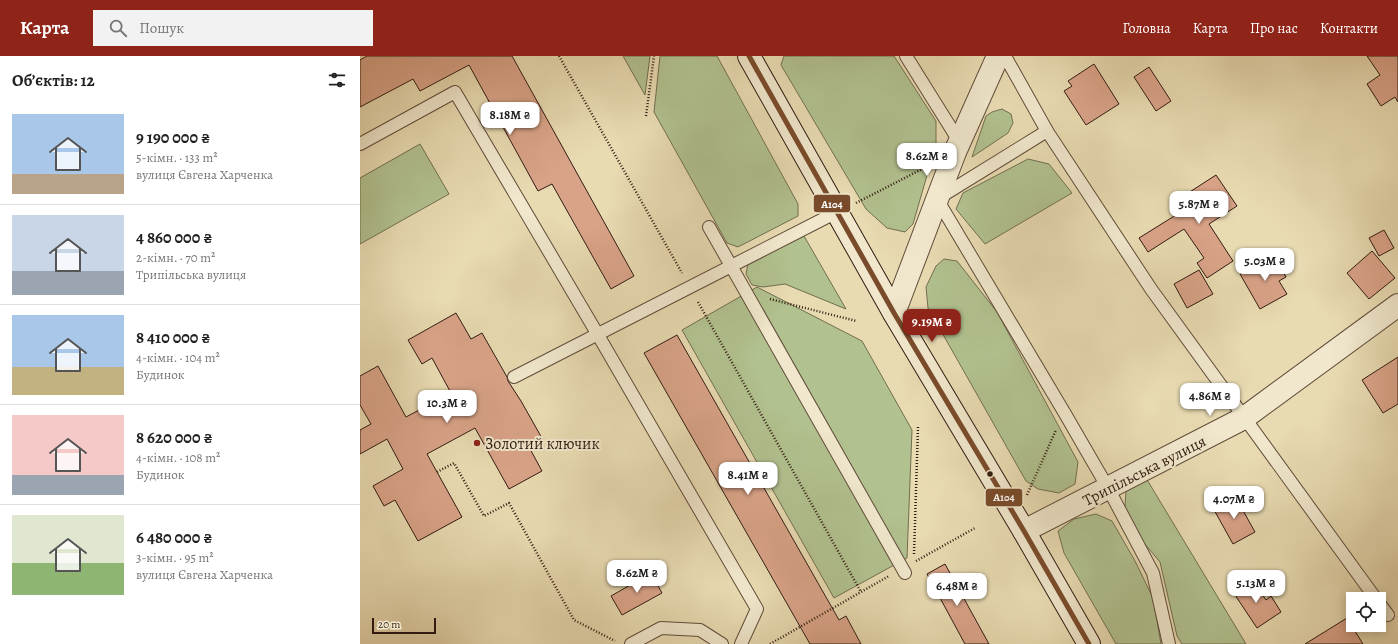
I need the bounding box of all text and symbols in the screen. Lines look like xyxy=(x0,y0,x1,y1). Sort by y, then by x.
search box xyxy=(93,10,373,46)
text: Карта xyxy=(20,15,69,41)
icon: search xyxy=(107,17,129,39)
text: Пошук xyxy=(139,18,184,38)
text: Головна xyxy=(1122,19,1171,38)
text: Карта xyxy=(1193,19,1228,38)
text: Про нас xyxy=(1250,19,1298,38)
text: Контакти xyxy=(1320,19,1378,38)
text: Об’єктів: 12 xyxy=(12,69,95,92)
icon: filters xyxy=(326,69,348,91)
pin: 8.18M ₴ xyxy=(473,102,547,136)
text: 8.18M ₴ xyxy=(490,106,530,123)
text: 9 190 000 ₴ xyxy=(136,126,210,149)
icon: home xyxy=(44,130,92,178)
pin: 8.62M ₴ xyxy=(890,143,964,177)
text: 8.62M ₴ xyxy=(906,147,948,164)
text: 5-кімн. · 133 m² xyxy=(136,149,218,166)
text: вулиця Євгена Харченка xyxy=(136,166,273,183)
pin: 5.87M ₴ xyxy=(1162,191,1236,225)
line badge: А104 xyxy=(813,194,851,213)
text: 5.87M ₴ xyxy=(1178,195,1220,212)
text: А104 xyxy=(820,197,843,212)
text: 4 860 000 ₴ xyxy=(136,226,212,249)
icon: home xyxy=(44,231,92,279)
pin: 5.03M ₴ xyxy=(1228,248,1302,282)
text: 2-кімн. · 70 m² xyxy=(136,249,215,266)
text: 5.03M ₴ xyxy=(1244,252,1286,269)
text: Трипільська вулиця xyxy=(136,266,246,283)
pin: 9.19M ₴ xyxy=(895,309,969,343)
text: 9.19M ₴ xyxy=(912,313,952,330)
text: 8 410 000 ₴ xyxy=(136,326,210,349)
icon: home xyxy=(44,331,92,379)
text: 4-кімн. · 104 m² xyxy=(136,349,220,366)
text: Будинок xyxy=(136,366,185,383)
pin: 4.86M ₴ xyxy=(1173,383,1247,417)
text: 4.86M ₴ xyxy=(1189,387,1231,404)
pin: 10.3M ₴ xyxy=(410,390,484,424)
text: 10.3M ₴ xyxy=(427,394,467,411)
text: 8 620 000 ₴ xyxy=(136,426,213,449)
street label: Трипільська вулиця xyxy=(1079,430,1210,512)
icon: home xyxy=(44,431,92,479)
place label: Золотий ключик xyxy=(485,433,600,455)
marker: Золотий ключик xyxy=(472,438,482,448)
text: 4-кімн. · 108 m² xyxy=(136,449,220,466)
pin: 8.41M ₴ xyxy=(711,462,785,496)
text: Будинок xyxy=(136,466,185,483)
text: 8.41M ₴ xyxy=(728,466,768,483)
unlabelled marker xyxy=(985,469,995,479)
pin: 4.07M ₴ xyxy=(1197,486,1271,520)
line badge: А104 xyxy=(985,488,1023,507)
text: А104 xyxy=(992,490,1015,505)
text: 4.07M ₴ xyxy=(1213,490,1255,507)
text: 6 480 000 ₴ xyxy=(136,526,212,549)
icon: home xyxy=(44,531,92,579)
text: 3-кімн. · 95 m² xyxy=(136,549,214,566)
pin: 8.62M ₴ xyxy=(600,560,674,594)
text: 8.62M ₴ xyxy=(616,564,658,581)
text: вулиця Євгена Харченка xyxy=(136,566,273,583)
pin: 5.13M ₴ xyxy=(1219,570,1293,604)
pin: 6.48M ₴ xyxy=(920,573,994,607)
text: 5.13M ₴ xyxy=(1236,574,1276,591)
text: 6.48M ₴ xyxy=(936,577,978,594)
map controls xyxy=(1346,592,1386,632)
button: locate xyxy=(1346,592,1386,632)
scale bar xyxy=(372,616,436,635)
text: 20 m xyxy=(378,617,400,632)

